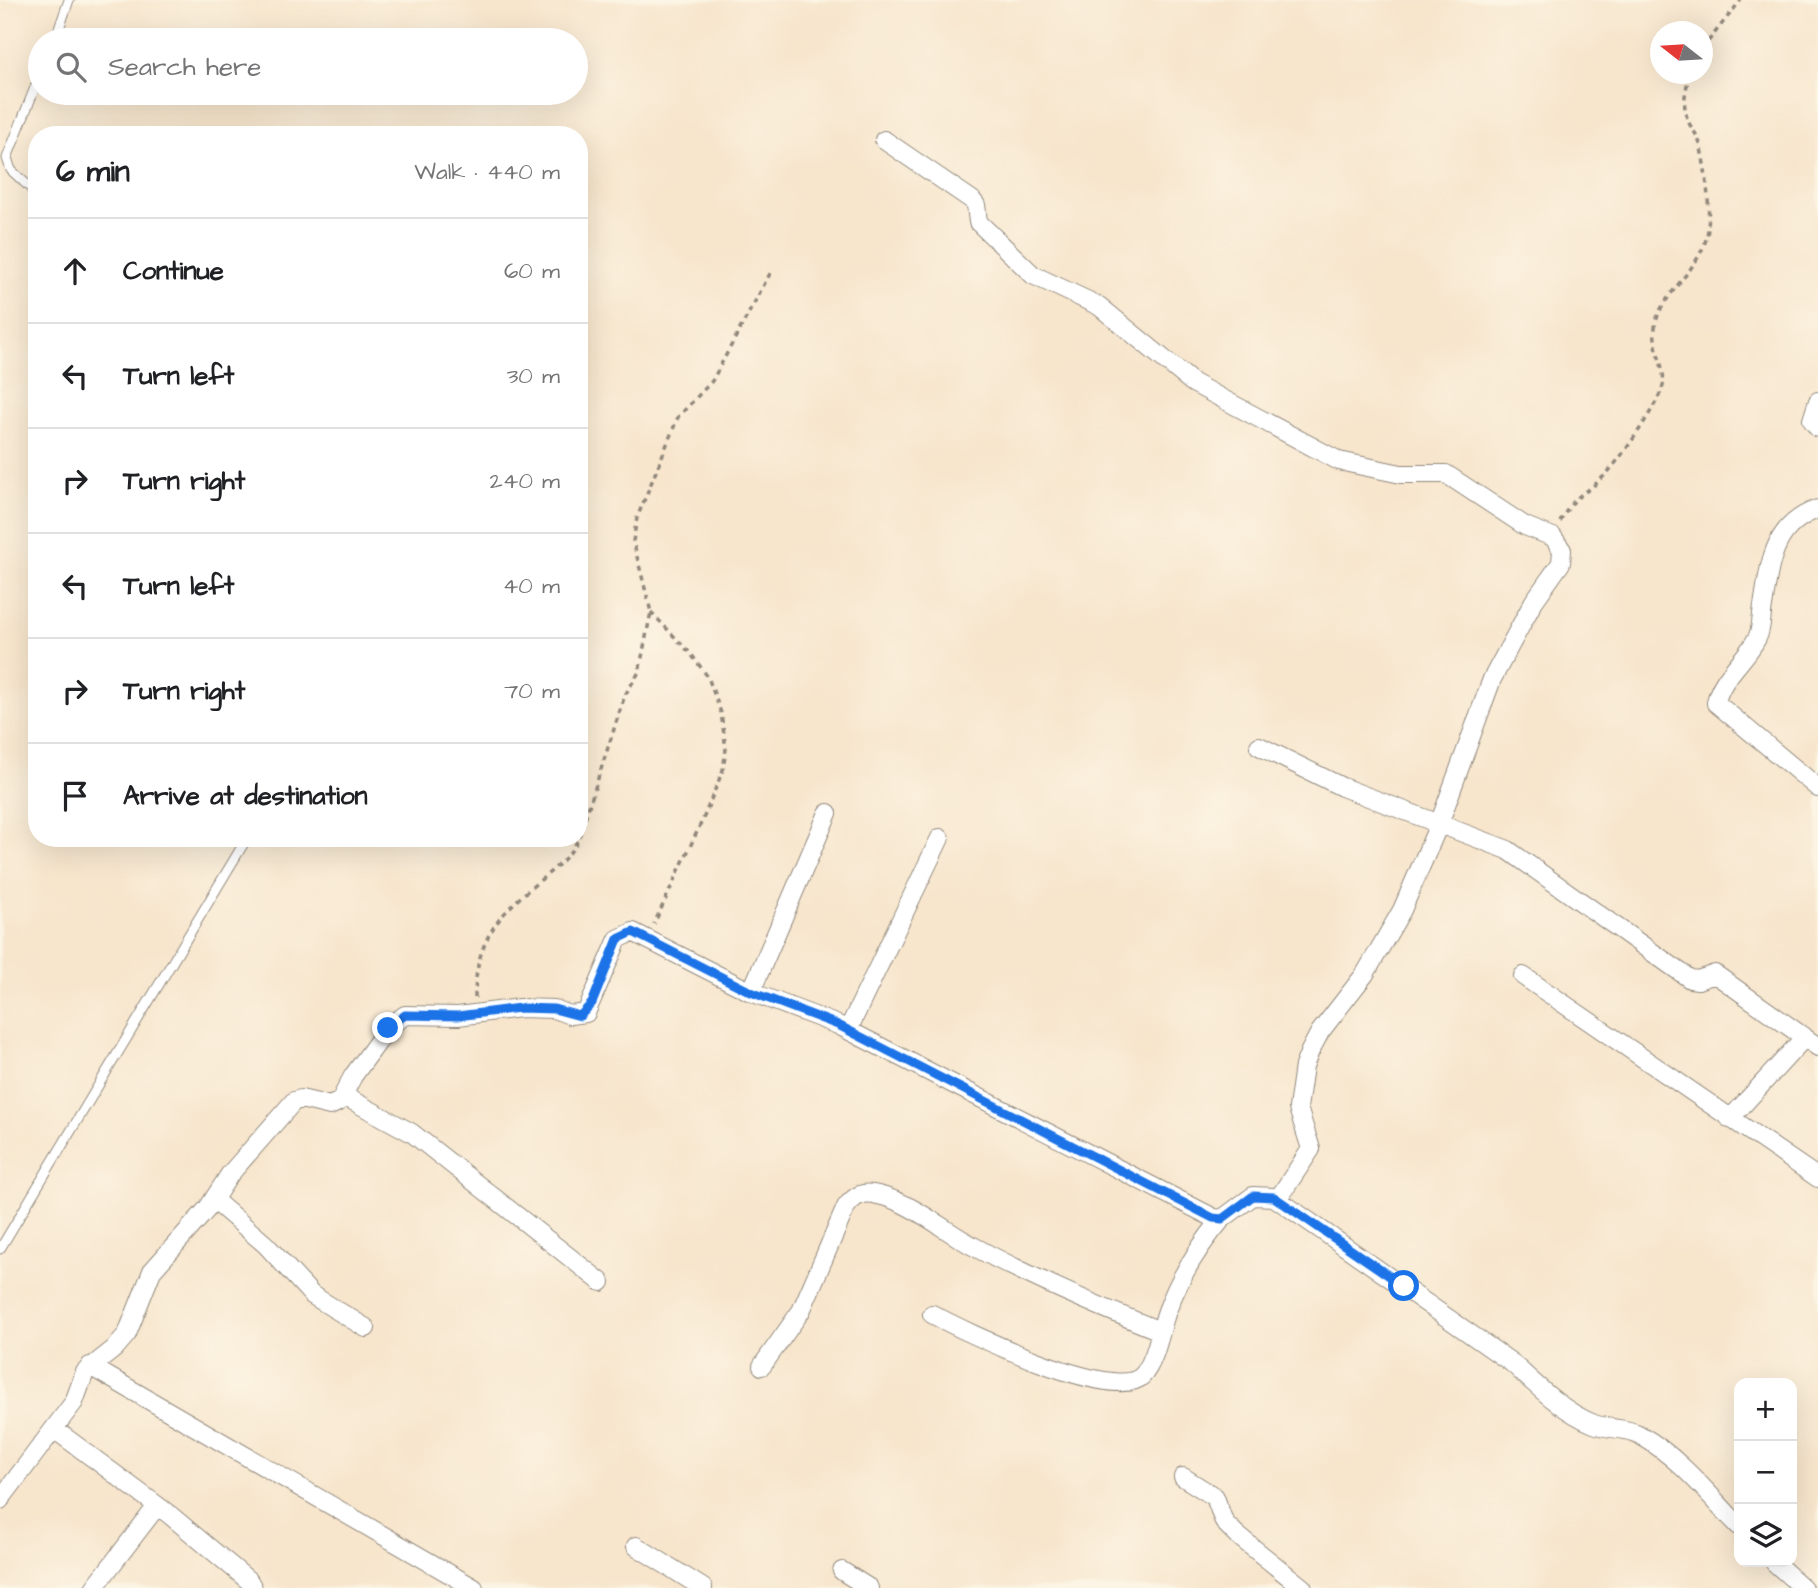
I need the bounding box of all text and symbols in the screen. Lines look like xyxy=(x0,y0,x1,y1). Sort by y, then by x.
north arrow xyxy=(1650,21,1713,84)
search box xyxy=(28,28,588,105)
icon: search xyxy=(52,48,90,86)
text: Search here xyxy=(108,49,261,85)
text: 6 min xyxy=(56,151,130,193)
text: Walk · 440 m xyxy=(414,156,560,188)
icon: ahead xyxy=(56,252,94,290)
text: Continue xyxy=(123,253,224,289)
text: 60 m xyxy=(504,255,560,287)
icon: left xyxy=(56,357,94,395)
text: Turn left xyxy=(123,358,234,394)
text: 30 m xyxy=(507,360,560,392)
icon: right xyxy=(56,462,94,500)
text: Turn right xyxy=(123,463,245,499)
text: 240 m xyxy=(490,465,560,497)
icon: left xyxy=(56,567,94,605)
text: Turn left xyxy=(123,568,234,604)
text: 40 m xyxy=(503,570,560,602)
icon: right xyxy=(56,672,94,710)
text: Turn right xyxy=(123,673,245,709)
text: 70 m xyxy=(504,675,560,707)
icon: arrive xyxy=(56,777,94,815)
text: Arrive at destination xyxy=(123,778,368,814)
route end xyxy=(372,1012,403,1043)
route start xyxy=(1388,1270,1419,1301)
map controls xyxy=(1734,1378,1797,1567)
button: + xyxy=(1734,1378,1797,1441)
button: − xyxy=(1734,1441,1797,1504)
button: layers xyxy=(1734,1504,1797,1567)

